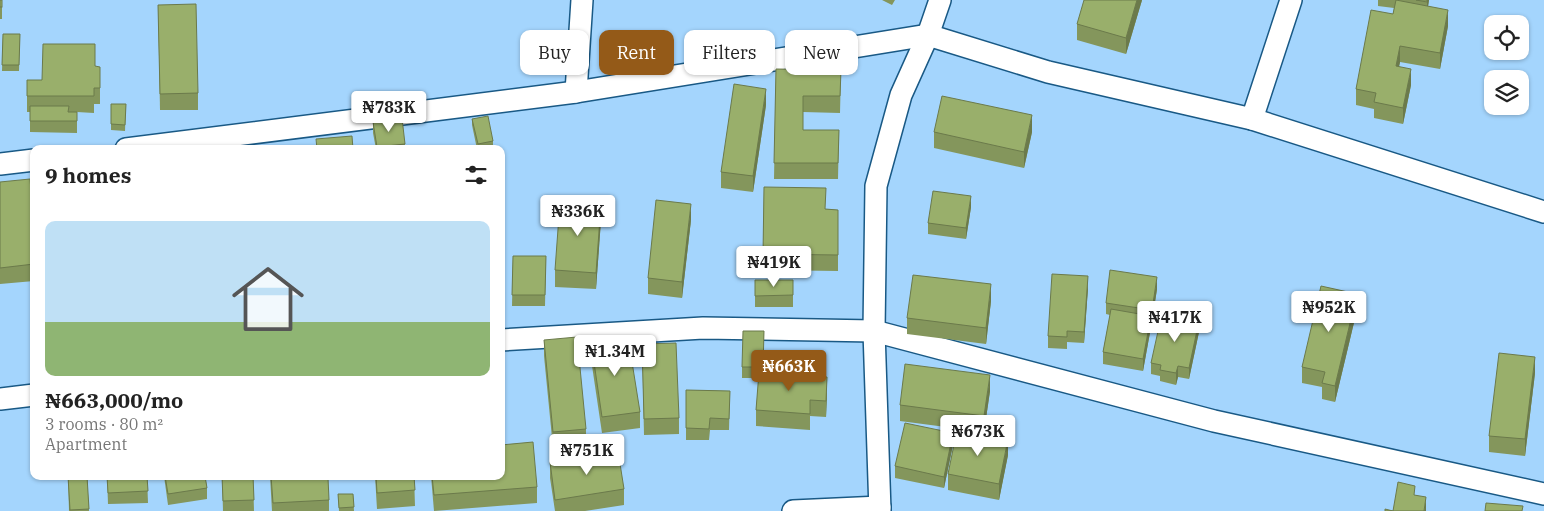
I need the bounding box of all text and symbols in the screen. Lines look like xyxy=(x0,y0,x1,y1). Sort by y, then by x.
map controls xyxy=(1484,15,1529,115)
button: locate xyxy=(1484,15,1529,60)
chip: Buy xyxy=(520,30,589,75)
chip: Rent xyxy=(599,30,674,75)
chip: Filters xyxy=(684,30,775,75)
chip: New xyxy=(785,30,858,75)
button: layers xyxy=(1484,70,1529,115)
pin: ₦783K xyxy=(354,90,424,133)
text: ₦783K xyxy=(362,97,416,117)
text: 9 homes xyxy=(45,161,131,189)
icon: filters xyxy=(462,161,490,189)
pin: ₦336K xyxy=(543,194,613,237)
text: ₦336K xyxy=(551,201,605,221)
pin: ₦419K xyxy=(739,246,809,288)
text: ₦419K xyxy=(747,252,801,272)
icon: home xyxy=(223,254,313,344)
pin: ₦952K xyxy=(1294,290,1364,333)
text: ₦952K xyxy=(1302,297,1356,317)
pin: ₦417K xyxy=(1140,300,1210,343)
text: ₦417K xyxy=(1148,307,1202,327)
pin: ₦1.34M xyxy=(574,334,656,377)
text: ₦1.34M xyxy=(585,341,645,361)
pin: ₦663K xyxy=(754,350,824,392)
text: ₦663K xyxy=(762,356,816,376)
text: ₦663,000/mo xyxy=(45,386,183,414)
text: 3 rooms · 80 m² xyxy=(45,414,163,434)
pin: ₦673K xyxy=(943,414,1013,457)
text: ₦673K xyxy=(951,421,1005,441)
text: Apartment xyxy=(45,434,127,454)
pin: ₦751K xyxy=(552,434,622,476)
text: ₦751K xyxy=(560,440,614,460)

